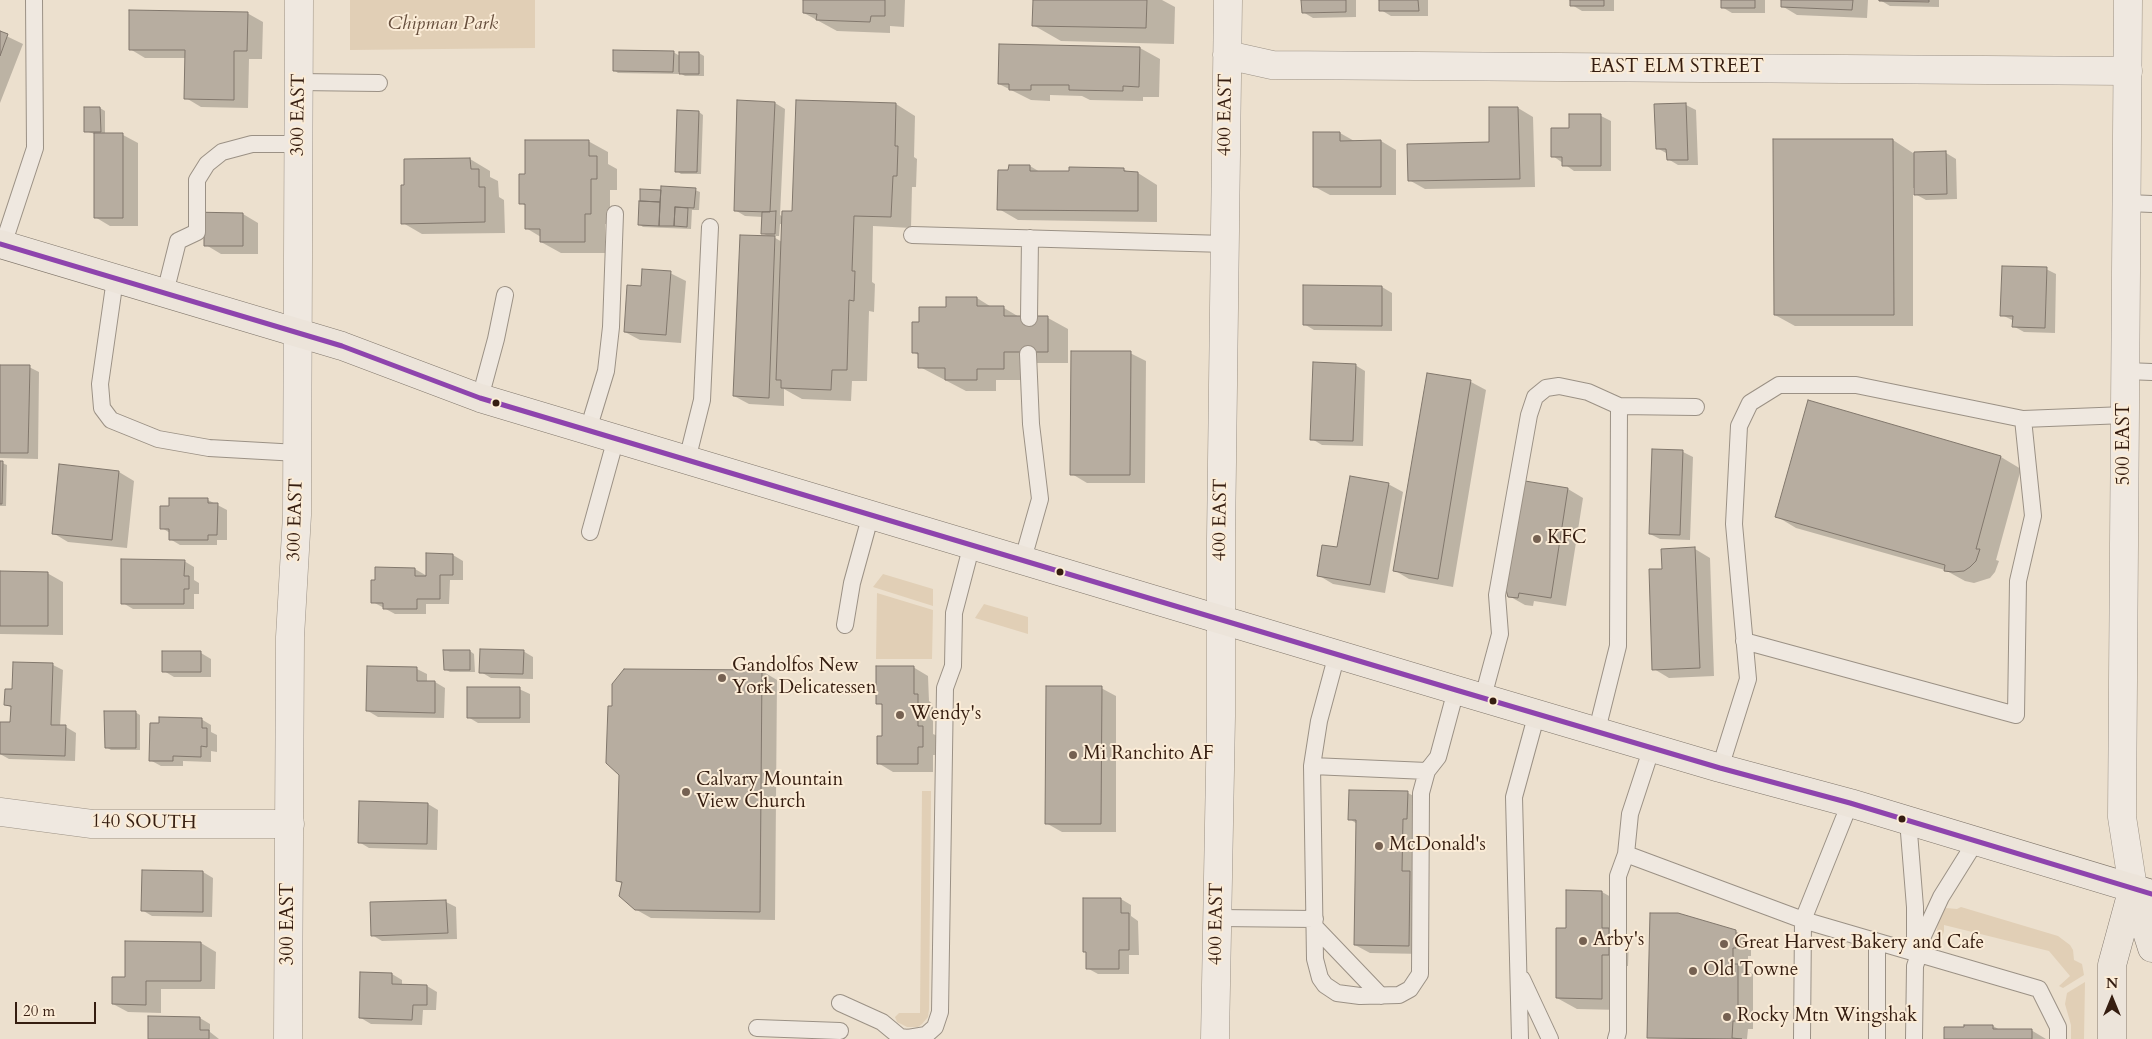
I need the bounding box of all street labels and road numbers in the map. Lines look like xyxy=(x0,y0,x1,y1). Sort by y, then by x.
street label: EAST ELM STREET xyxy=(1590,57,1764,79)
street label: 300 EAST xyxy=(287,73,311,157)
street label: 400 EAST xyxy=(1214,73,1238,157)
street label: 500 EAST xyxy=(2114,403,2136,485)
street label: 300 EAST xyxy=(283,478,309,562)
street label: 400 EAST xyxy=(1209,478,1233,562)
street label: 140 SOUTH xyxy=(91,811,197,835)
street label: 400 EAST xyxy=(1205,882,1229,966)
street label: 300 EAST xyxy=(278,883,300,965)

